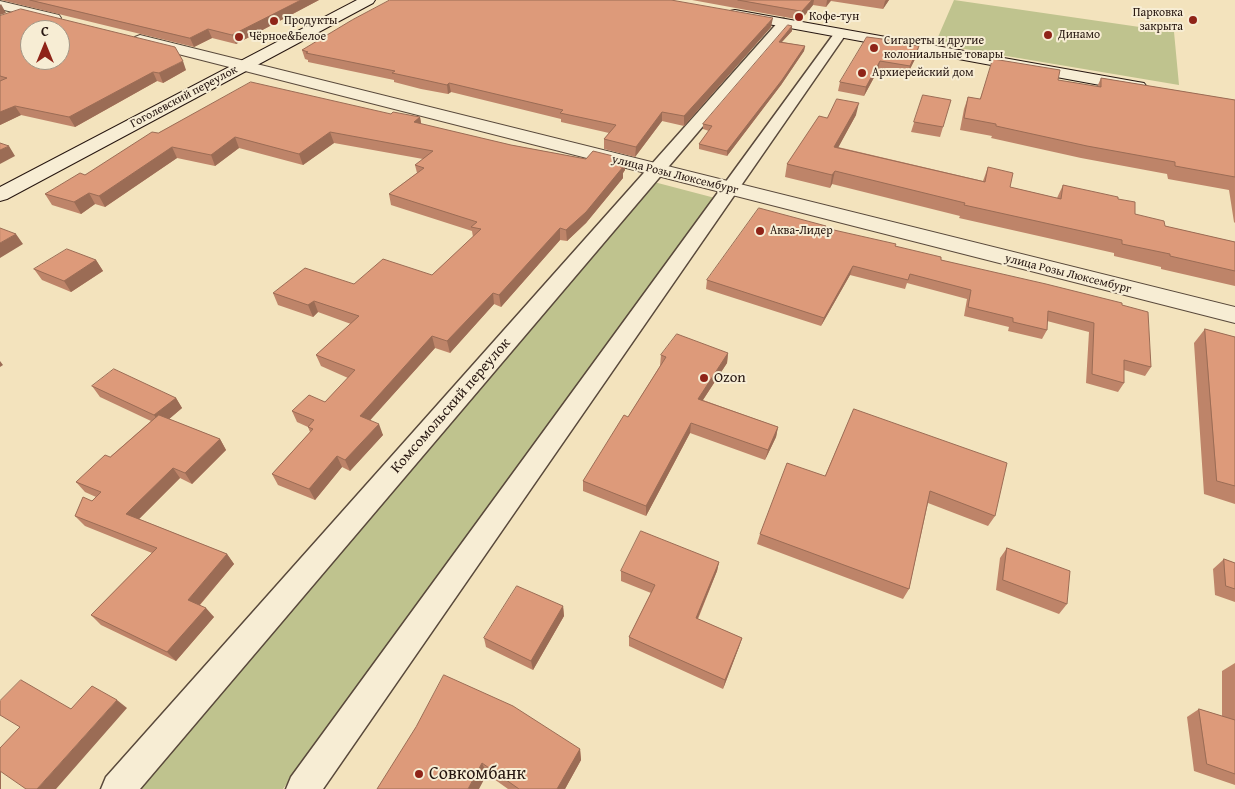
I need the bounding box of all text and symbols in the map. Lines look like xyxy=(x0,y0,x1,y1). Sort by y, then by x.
place label: Парковка закрыта xyxy=(1133,6,1183,34)
place label: Кофе-тун xyxy=(809,10,859,24)
marker: Кофе-тун xyxy=(793,11,805,23)
place label: Продукты xyxy=(284,14,337,28)
marker: Парковка закрыта xyxy=(1187,14,1199,26)
marker: Продукты xyxy=(268,15,280,27)
north arrow xyxy=(20,20,70,70)
text: С xyxy=(41,21,49,41)
place label: Динамо xyxy=(1058,28,1100,42)
marker: Динамо xyxy=(1042,29,1054,41)
place label: Чёрное&Белое xyxy=(249,30,326,44)
marker: Чёрное&Белое xyxy=(233,31,245,43)
place label: Сигареты и другие колониальные товары xyxy=(884,34,1003,62)
marker: Сигареты и другие колониальные товары xyxy=(868,42,880,54)
street label: Гоголевский переулок xyxy=(128,63,240,131)
place label: Архиерейский дом xyxy=(872,66,974,80)
marker: Архиерейский дом xyxy=(856,67,868,79)
street label: улица Розы Люксембург xyxy=(610,152,740,198)
place label: Аква-Лидер xyxy=(770,224,833,238)
marker: Аква-Лидер xyxy=(754,225,766,237)
street label: улица Розы Люксембург xyxy=(1003,251,1133,297)
street label: Комсомольский переулок xyxy=(387,335,515,477)
place label: Ozon xyxy=(714,369,746,387)
marker: Ozon xyxy=(698,372,710,384)
place label: Совкомбанк xyxy=(429,763,526,785)
marker: Совкомбанк xyxy=(413,768,425,780)

